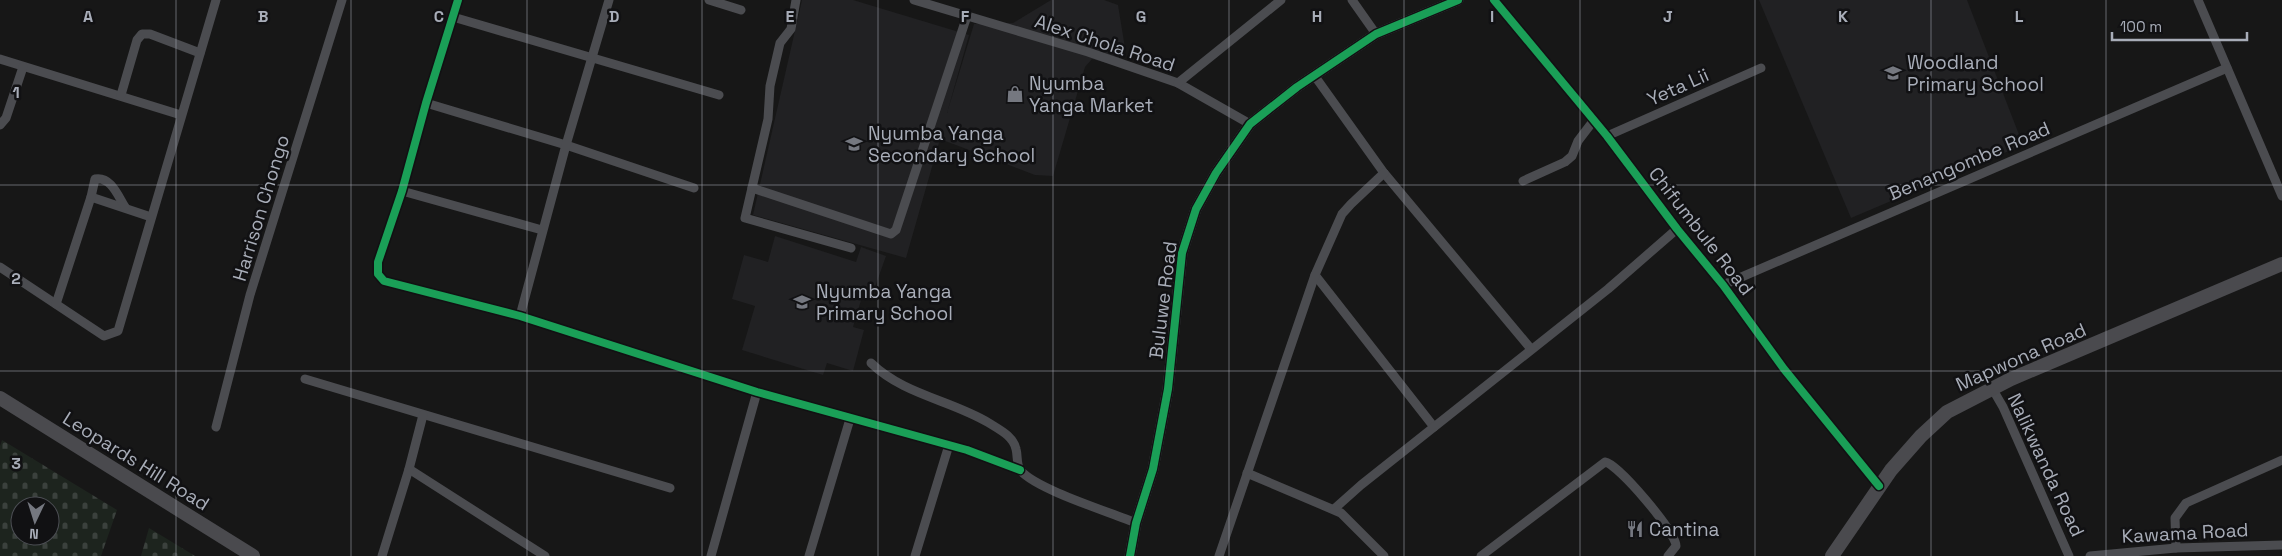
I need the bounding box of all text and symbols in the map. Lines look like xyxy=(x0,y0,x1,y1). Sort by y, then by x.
text: A xyxy=(83,6,93,27)
text: B xyxy=(258,6,268,27)
text: C xyxy=(434,6,444,27)
text: D xyxy=(609,6,619,27)
text: E xyxy=(786,6,795,27)
text: F xyxy=(961,6,970,27)
text: G xyxy=(1136,6,1146,27)
text: H xyxy=(1312,6,1322,27)
text: I xyxy=(1490,6,1494,27)
text: J xyxy=(1663,6,1673,27)
text: K xyxy=(1838,6,1848,27)
text: L xyxy=(2015,6,2024,27)
street label: Alex Chola Road xyxy=(1032,9,1178,77)
scale bar xyxy=(2112,10,2247,42)
text: 100 m xyxy=(2120,17,2162,36)
place label: Woodland Primary School xyxy=(1907,50,2044,97)
street label: Yeta Lii xyxy=(1643,62,1713,112)
school or university icon: Woodland Primary School xyxy=(1883,63,1903,83)
place label: Nyumba Yanga Market xyxy=(1029,71,1154,118)
text: 1 xyxy=(12,82,20,103)
shop icon: Nyumba Yanga Market xyxy=(1005,84,1025,104)
street label: Benangombe Road xyxy=(1884,116,2054,206)
place label: Nyumba Yanga Secondary School xyxy=(868,121,1035,168)
street label: Harrison Chongo xyxy=(227,132,295,284)
school or university icon: Nyumba Yanga Secondary School xyxy=(844,134,864,154)
street label: Chifumbule Road xyxy=(1643,162,1759,300)
street label: Buluwe Road xyxy=(1143,240,1183,360)
text: 2 xyxy=(11,268,21,289)
place label: Nyumba Yanga Primary School xyxy=(816,279,953,326)
school or university icon: Nyumba Yanga Primary School xyxy=(792,292,812,312)
street label: Mapwona Road xyxy=(1952,317,2090,397)
street label: Nalikwanda Road xyxy=(2002,389,2090,541)
street label: Leopards Hill Road xyxy=(58,406,214,516)
text: 3 xyxy=(11,453,21,474)
north arrow xyxy=(10,496,60,546)
place label: Cantina xyxy=(1649,517,1720,542)
street label: Kawama Road xyxy=(2121,517,2249,549)
restaurant icon: Cantina xyxy=(1625,519,1645,539)
text: N xyxy=(29,525,39,543)

